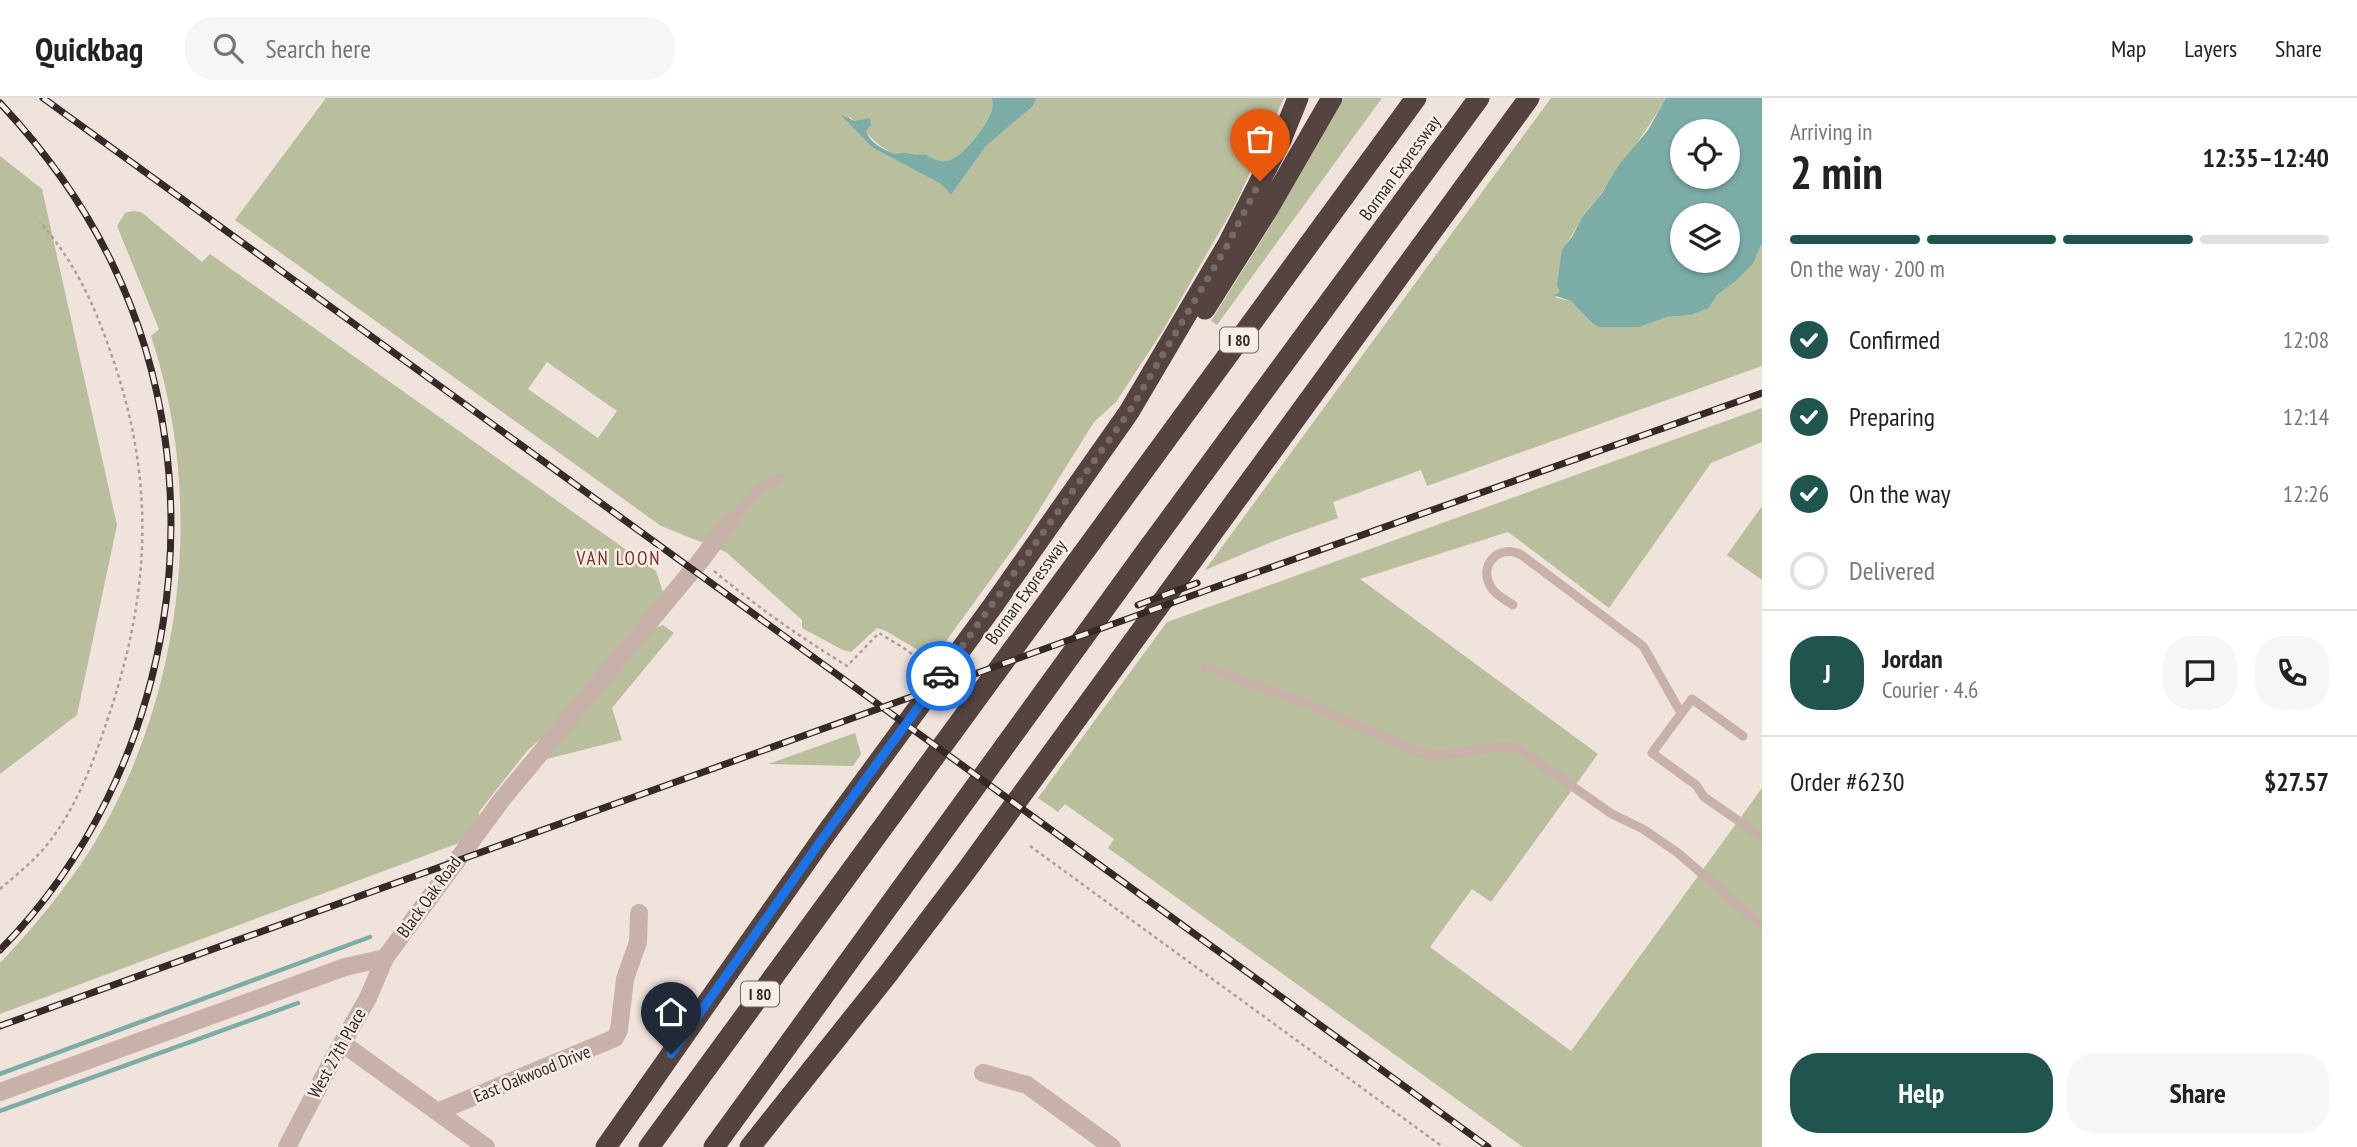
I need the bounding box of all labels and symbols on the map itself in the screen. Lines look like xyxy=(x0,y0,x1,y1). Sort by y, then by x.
pin xyxy=(1230,109,1290,181)
street label: Borman Expressway xyxy=(1354,111,1445,225)
road number: I 80 xyxy=(1220,328,1258,352)
street label: Borman Expressway xyxy=(980,535,1071,649)
district label: VAN LOON xyxy=(575,546,662,570)
courier xyxy=(906,641,976,711)
street label: Black Oak Road xyxy=(391,852,466,942)
pin xyxy=(641,982,701,1054)
road number: I 80 xyxy=(741,982,779,1006)
street label: West 27th Place xyxy=(302,1004,371,1102)
street label: East Oakwood Drive xyxy=(470,1040,594,1107)

